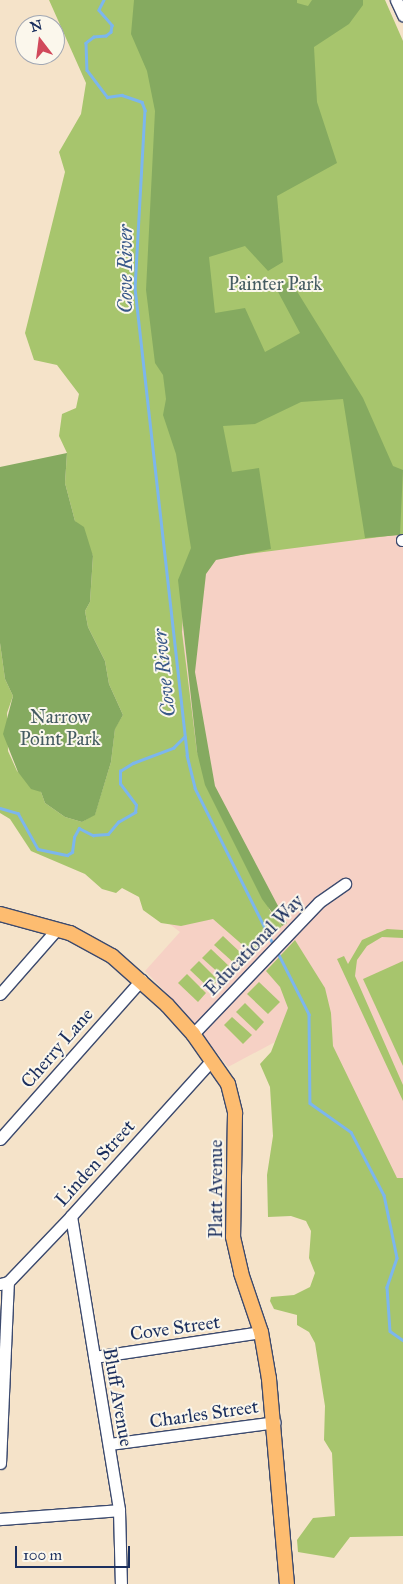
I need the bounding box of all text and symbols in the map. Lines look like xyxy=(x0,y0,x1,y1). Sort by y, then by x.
north arrow xyxy=(15,15,65,65)
text: N xyxy=(28,16,44,36)
water label: Cove River xyxy=(113,225,137,313)
park label: Painter Park xyxy=(228,273,322,295)
water label: Cove River xyxy=(147,628,181,718)
park label: Narrow Point Park xyxy=(20,706,100,750)
street label: Educational Way xyxy=(200,890,308,1000)
street label: Cherry Lane xyxy=(16,1003,98,1093)
street label: Linden Street xyxy=(50,1115,140,1211)
street label: Platt Avenue xyxy=(205,1140,227,1238)
street label: Cove Street xyxy=(129,1310,221,1346)
street label: Bluff Avenue xyxy=(98,1346,138,1448)
street label: Charles Street xyxy=(148,1395,260,1433)
scale bar xyxy=(18,1536,132,1568)
text: 100 m xyxy=(23,1546,62,1564)

